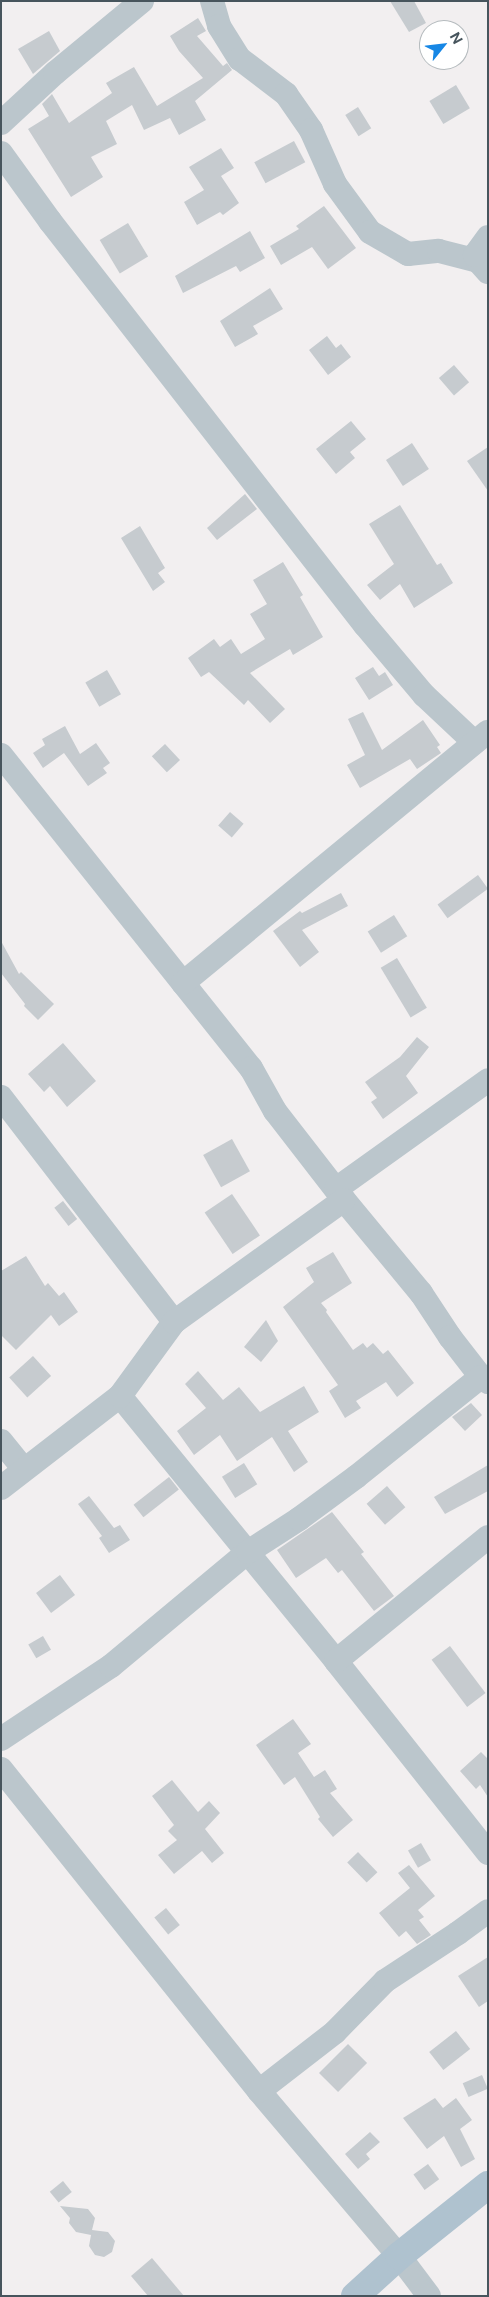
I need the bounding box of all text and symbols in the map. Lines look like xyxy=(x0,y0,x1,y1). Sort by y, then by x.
north arrow xyxy=(419,20,469,70)
text: N xyxy=(447,30,466,47)

